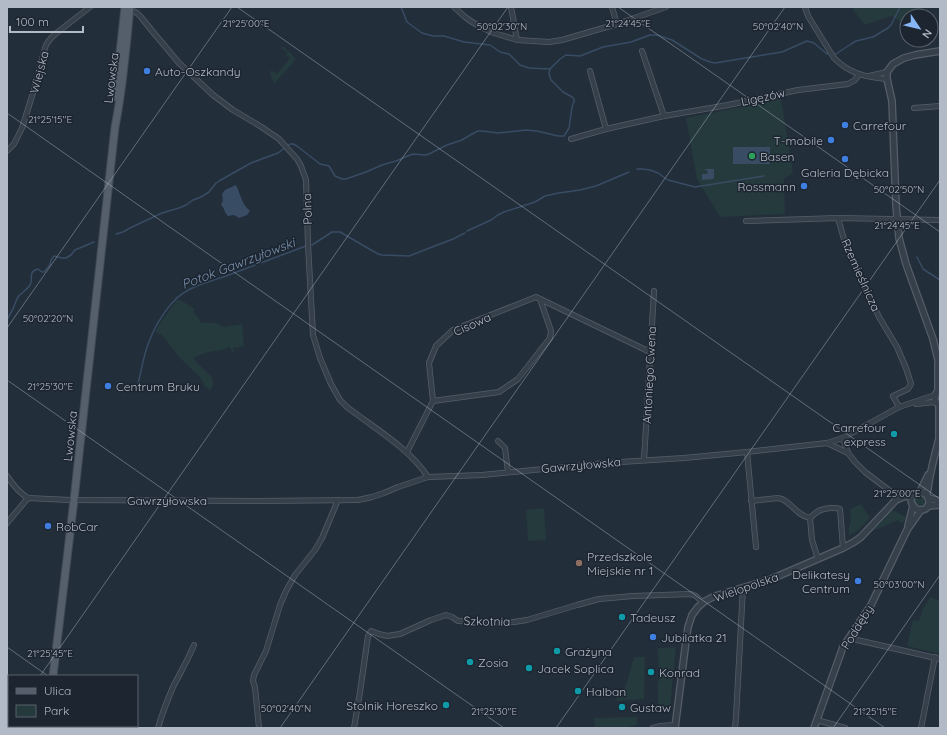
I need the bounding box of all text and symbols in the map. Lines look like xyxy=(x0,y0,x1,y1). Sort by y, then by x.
scale bar xyxy=(10,8,83,34)
north arrow xyxy=(899,8,939,48)
text: 100 m xyxy=(16,14,49,29)
text: 21°25'00"E xyxy=(223,17,270,30)
text: 21°24'45"E xyxy=(605,17,651,30)
text: 50°02'30"N xyxy=(477,20,527,33)
text: 50°02'40"N xyxy=(753,20,803,33)
text: N xyxy=(919,26,935,41)
street label: Wiejska xyxy=(26,49,52,95)
street label: Lwowska xyxy=(100,52,122,104)
place label: Auto-Oszkandy xyxy=(155,64,241,79)
marker: Auto-Oszkandy xyxy=(142,66,152,76)
street label: Ligęzów xyxy=(739,85,787,109)
text: 21°25'15"E xyxy=(28,113,72,126)
place label: Carrefour xyxy=(853,118,907,133)
marker: Carrefour xyxy=(840,120,850,130)
place label: T-mobile xyxy=(774,133,823,148)
marker: T-mobile xyxy=(826,135,836,145)
place label: Basen xyxy=(760,149,794,164)
marker: Basen xyxy=(747,151,757,161)
marker: Galeria Dębicka xyxy=(840,154,850,164)
place label: Galeria Dębicka xyxy=(801,165,889,180)
place label: Rossmann xyxy=(737,179,796,194)
marker: Rossmann xyxy=(799,181,809,191)
text: 50°02'50"N xyxy=(874,183,924,196)
street label: Polna xyxy=(299,193,315,225)
text: 21°24'45"E xyxy=(874,219,920,232)
water label: Potok Gawrzyłowski xyxy=(179,233,299,292)
street label: Rzemieślnicza xyxy=(838,236,884,314)
street label: Cisowa xyxy=(451,309,493,339)
text: 50°02'20"N xyxy=(23,312,73,325)
street label: Antoniego Cwena xyxy=(639,326,659,424)
place label: Centrum Bruku xyxy=(116,379,200,394)
text: 21°25'30"E xyxy=(27,380,73,393)
marker: Centrum Bruku xyxy=(103,381,113,391)
street label: Lwowska xyxy=(60,410,80,462)
place label: Carrefour express xyxy=(833,420,886,449)
marker: Carrefour express xyxy=(889,429,899,439)
street label: Gawrzyłowska xyxy=(540,454,622,476)
text: 21°25'00"E xyxy=(874,487,921,500)
street label: Gawrzyłowska xyxy=(127,493,207,508)
place label: RobCar xyxy=(56,519,99,534)
marker: RobCar xyxy=(43,521,53,531)
place label: Przedszkole Miejskie nr 1 xyxy=(587,549,653,578)
marker: Przedszkole Miejskie nr 1 xyxy=(574,558,584,568)
place label: Delikatesy Centrum xyxy=(792,567,850,596)
street label: Wielopolska xyxy=(712,569,780,605)
marker: Delikatesy Centrum xyxy=(853,576,863,586)
text: 50°03'00"N xyxy=(874,578,924,591)
street label: Poddęby xyxy=(837,602,877,652)
place label: Tadeusz xyxy=(630,610,676,625)
marker: Tadeusz xyxy=(617,612,627,622)
street label: Szkotnia xyxy=(463,613,511,629)
place label: Jubilatka 21 xyxy=(661,630,727,645)
marker: Jubilatka 21 xyxy=(648,632,658,642)
place label: Grażyna xyxy=(565,644,612,659)
marker: Grażyna xyxy=(552,646,562,656)
text: 21°25'45"E xyxy=(27,647,73,660)
place label: Zosia xyxy=(478,655,508,670)
marker: Zosia xyxy=(465,657,475,667)
place label: Jacek Soplica xyxy=(537,661,614,676)
marker: Jacek Soplica xyxy=(524,663,534,673)
place label: Konrad xyxy=(659,665,700,680)
marker: Konrad xyxy=(646,667,656,677)
legend xyxy=(8,675,138,727)
text: Ulica xyxy=(44,683,71,698)
place label: Halban xyxy=(586,684,626,699)
marker: Halban xyxy=(573,686,583,696)
place label: Stolnik Horeszko xyxy=(346,698,438,713)
marker: Stolnik Horeszko xyxy=(441,700,451,710)
place label: Gustaw xyxy=(630,700,671,715)
text: 50°02'40"N xyxy=(261,702,311,715)
marker: Gustaw xyxy=(617,702,627,712)
text: Park xyxy=(44,703,69,718)
text: 21°25'30"E xyxy=(471,705,517,718)
text: 21°25'15"E xyxy=(853,705,897,718)

